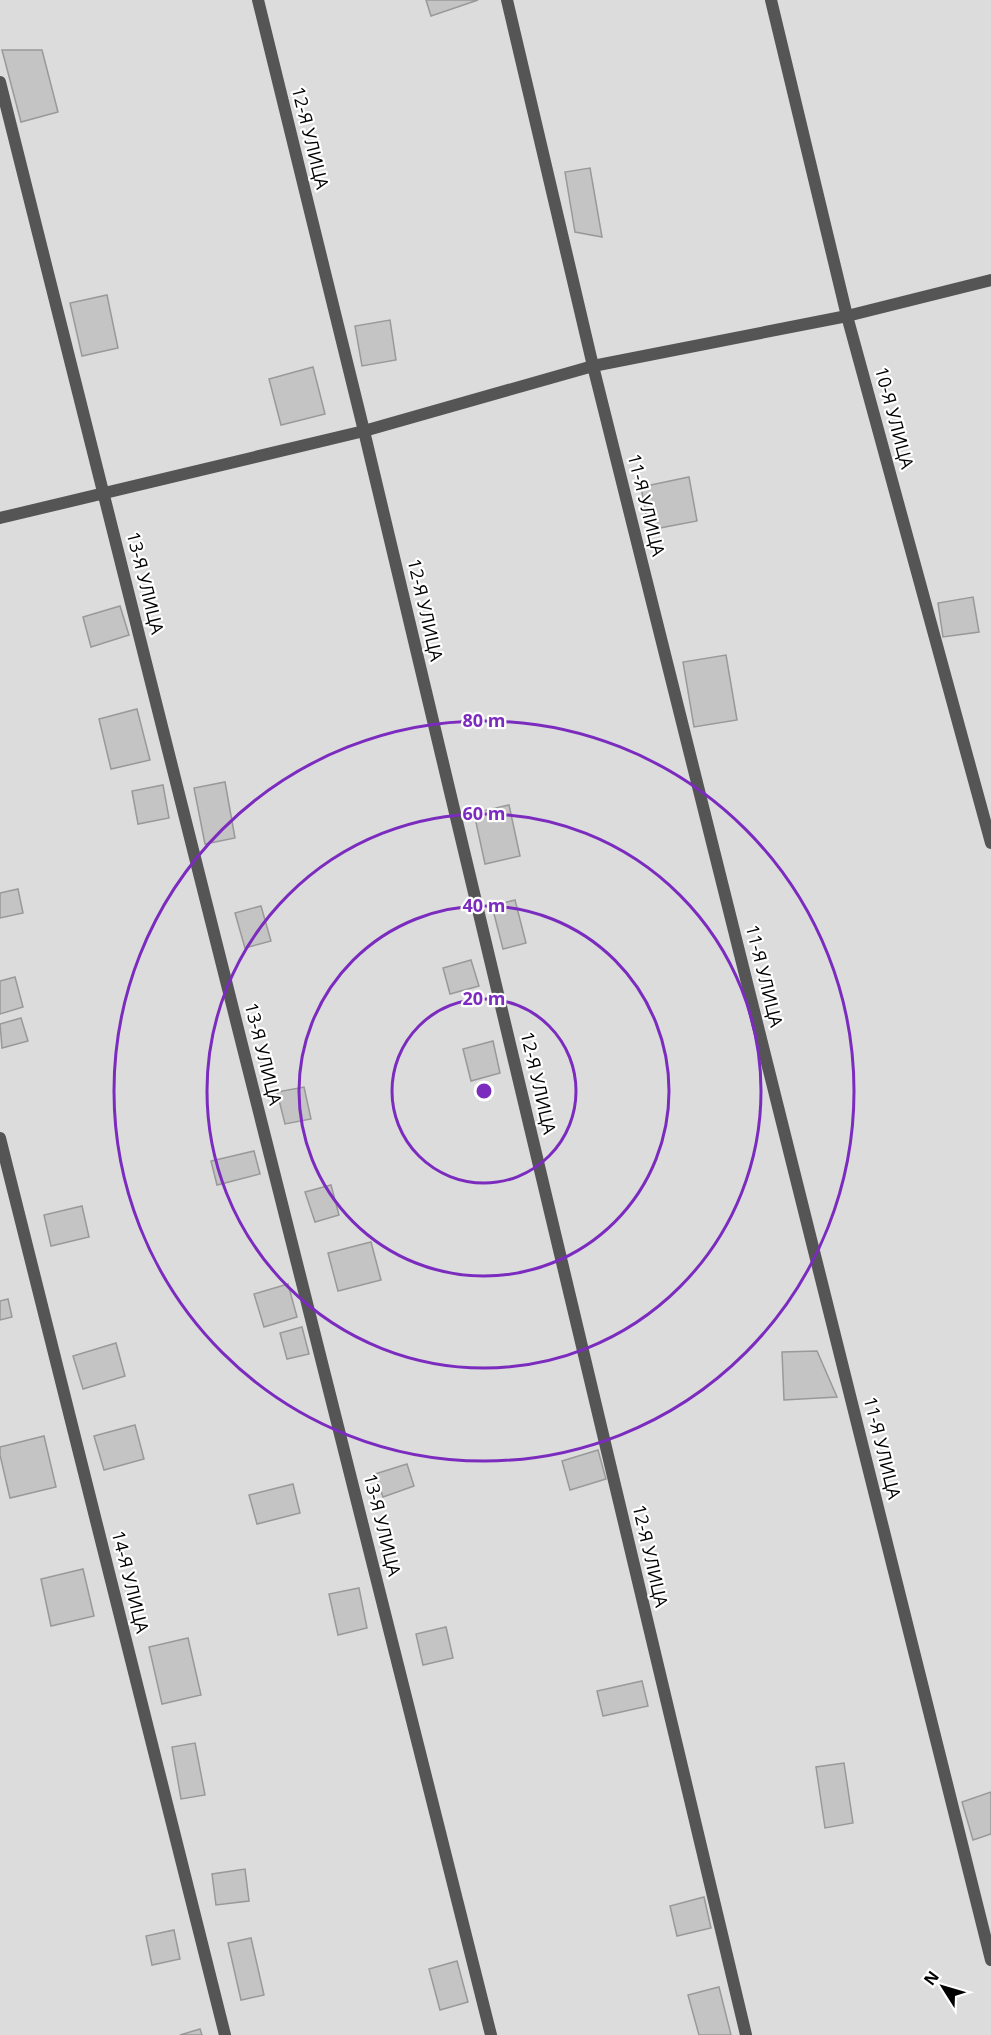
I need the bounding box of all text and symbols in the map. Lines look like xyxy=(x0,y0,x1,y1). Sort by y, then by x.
street label: 12-Я УЛИЦА xyxy=(287,84,335,192)
street label: 10-Я УЛИЦА xyxy=(870,364,920,472)
street label: 11-Я УЛИЦА xyxy=(623,451,671,559)
street label: 13-Я УЛИЦА xyxy=(122,529,170,637)
street label: 12-Я УЛИЦА xyxy=(403,556,450,664)
text: 80 m xyxy=(463,708,505,732)
text: 60 m xyxy=(463,801,505,825)
text: 40 m xyxy=(463,893,505,917)
street label: 11-Я УЛИЦА xyxy=(741,922,789,1030)
text: 20 m xyxy=(463,986,505,1010)
street label: 13-Я УЛИЦА xyxy=(240,1000,288,1108)
street label: 12-Я УЛИЦА xyxy=(516,1029,563,1137)
centre of rings xyxy=(474,1081,494,1101)
street label: 11-Я УЛИЦА xyxy=(859,1394,907,1502)
street label: 13-Я УЛИЦА xyxy=(359,1471,407,1579)
street label: 12-Я УЛИЦА xyxy=(628,1502,675,1610)
street label: 14-Я УЛИЦА xyxy=(107,1528,155,1636)
north arrow xyxy=(913,1957,973,2017)
text: N xyxy=(918,1966,944,1990)

